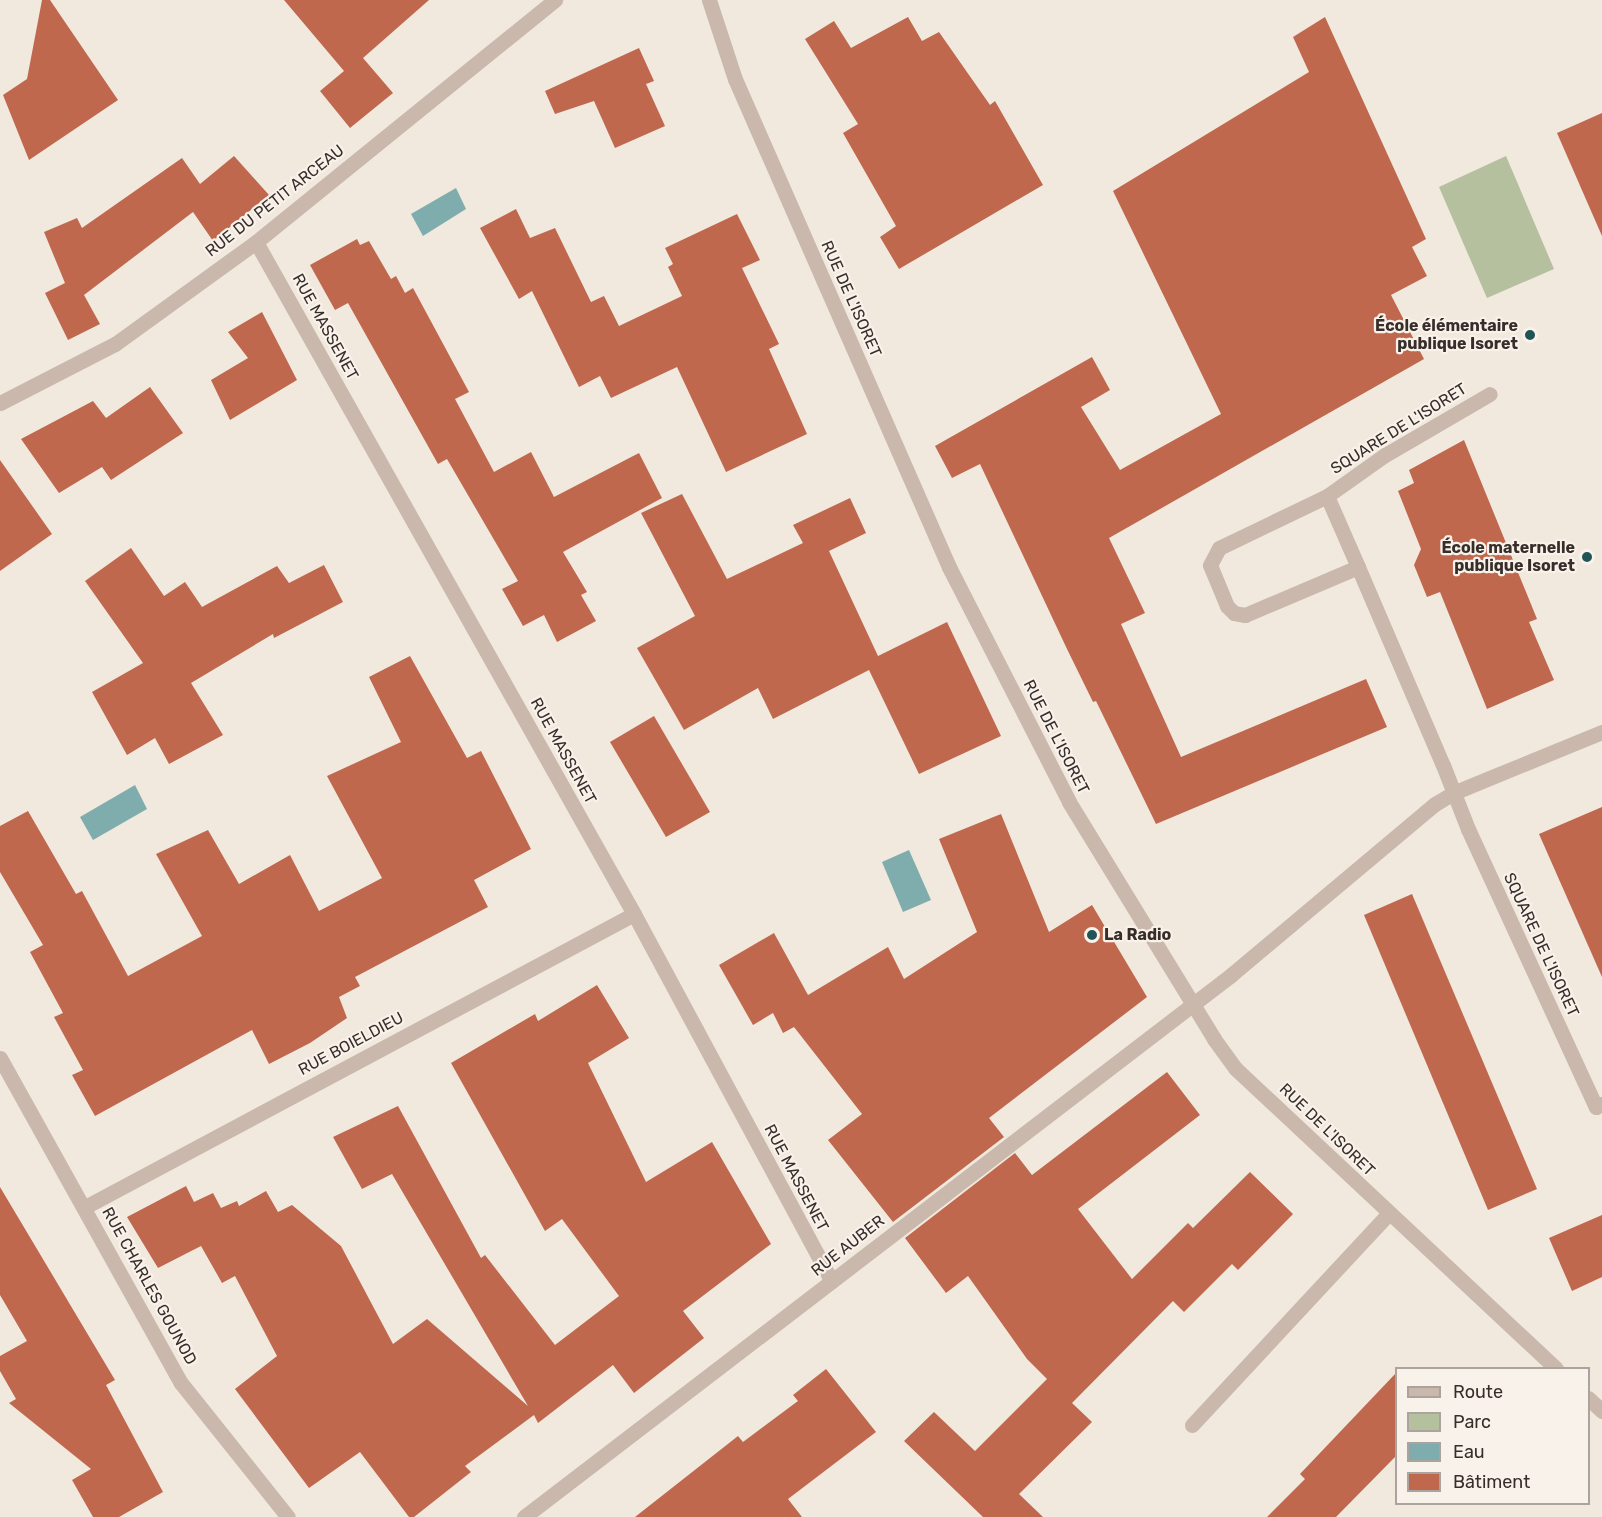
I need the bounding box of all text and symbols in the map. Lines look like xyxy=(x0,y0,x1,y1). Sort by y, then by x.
street label: RUE DU PETIT ARCEAU xyxy=(202,141,348,261)
street label: RUE DE L'ISORET xyxy=(817,238,885,360)
street label: RUE MASSENET xyxy=(288,271,362,383)
place label: École élémentaire publique Isoret xyxy=(1375,316,1518,354)
marker: École élémentaire publique Isoret xyxy=(1523,328,1537,342)
street label: SQUARE DE L'ISORET xyxy=(1327,379,1471,479)
place label: École maternelle publique Isoret xyxy=(1441,538,1575,576)
marker: École maternelle publique Isoret xyxy=(1580,550,1594,564)
street label: RUE DE L'ISORET xyxy=(1019,677,1093,797)
street label: RUE MASSENET xyxy=(526,695,600,807)
street label: SQUARE DE L'ISORET xyxy=(1499,870,1583,1020)
place label: La Radio xyxy=(1104,925,1171,945)
marker: La Radio xyxy=(1085,928,1099,942)
street label: RUE BOIELDIEU xyxy=(295,1008,407,1080)
street label: RUE DE L'ISORET xyxy=(1275,1080,1379,1180)
street label: RUE MASSENET xyxy=(760,1121,832,1235)
street label: RUE CHARLES GOUNOD xyxy=(98,1204,200,1368)
street label: RUE AUBER xyxy=(807,1211,889,1281)
legend xyxy=(1395,1367,1590,1505)
text: Route xyxy=(1453,1381,1503,1403)
text: Parc xyxy=(1453,1411,1491,1433)
text: Eau xyxy=(1453,1441,1485,1463)
text: Bâtiment xyxy=(1453,1471,1530,1493)

